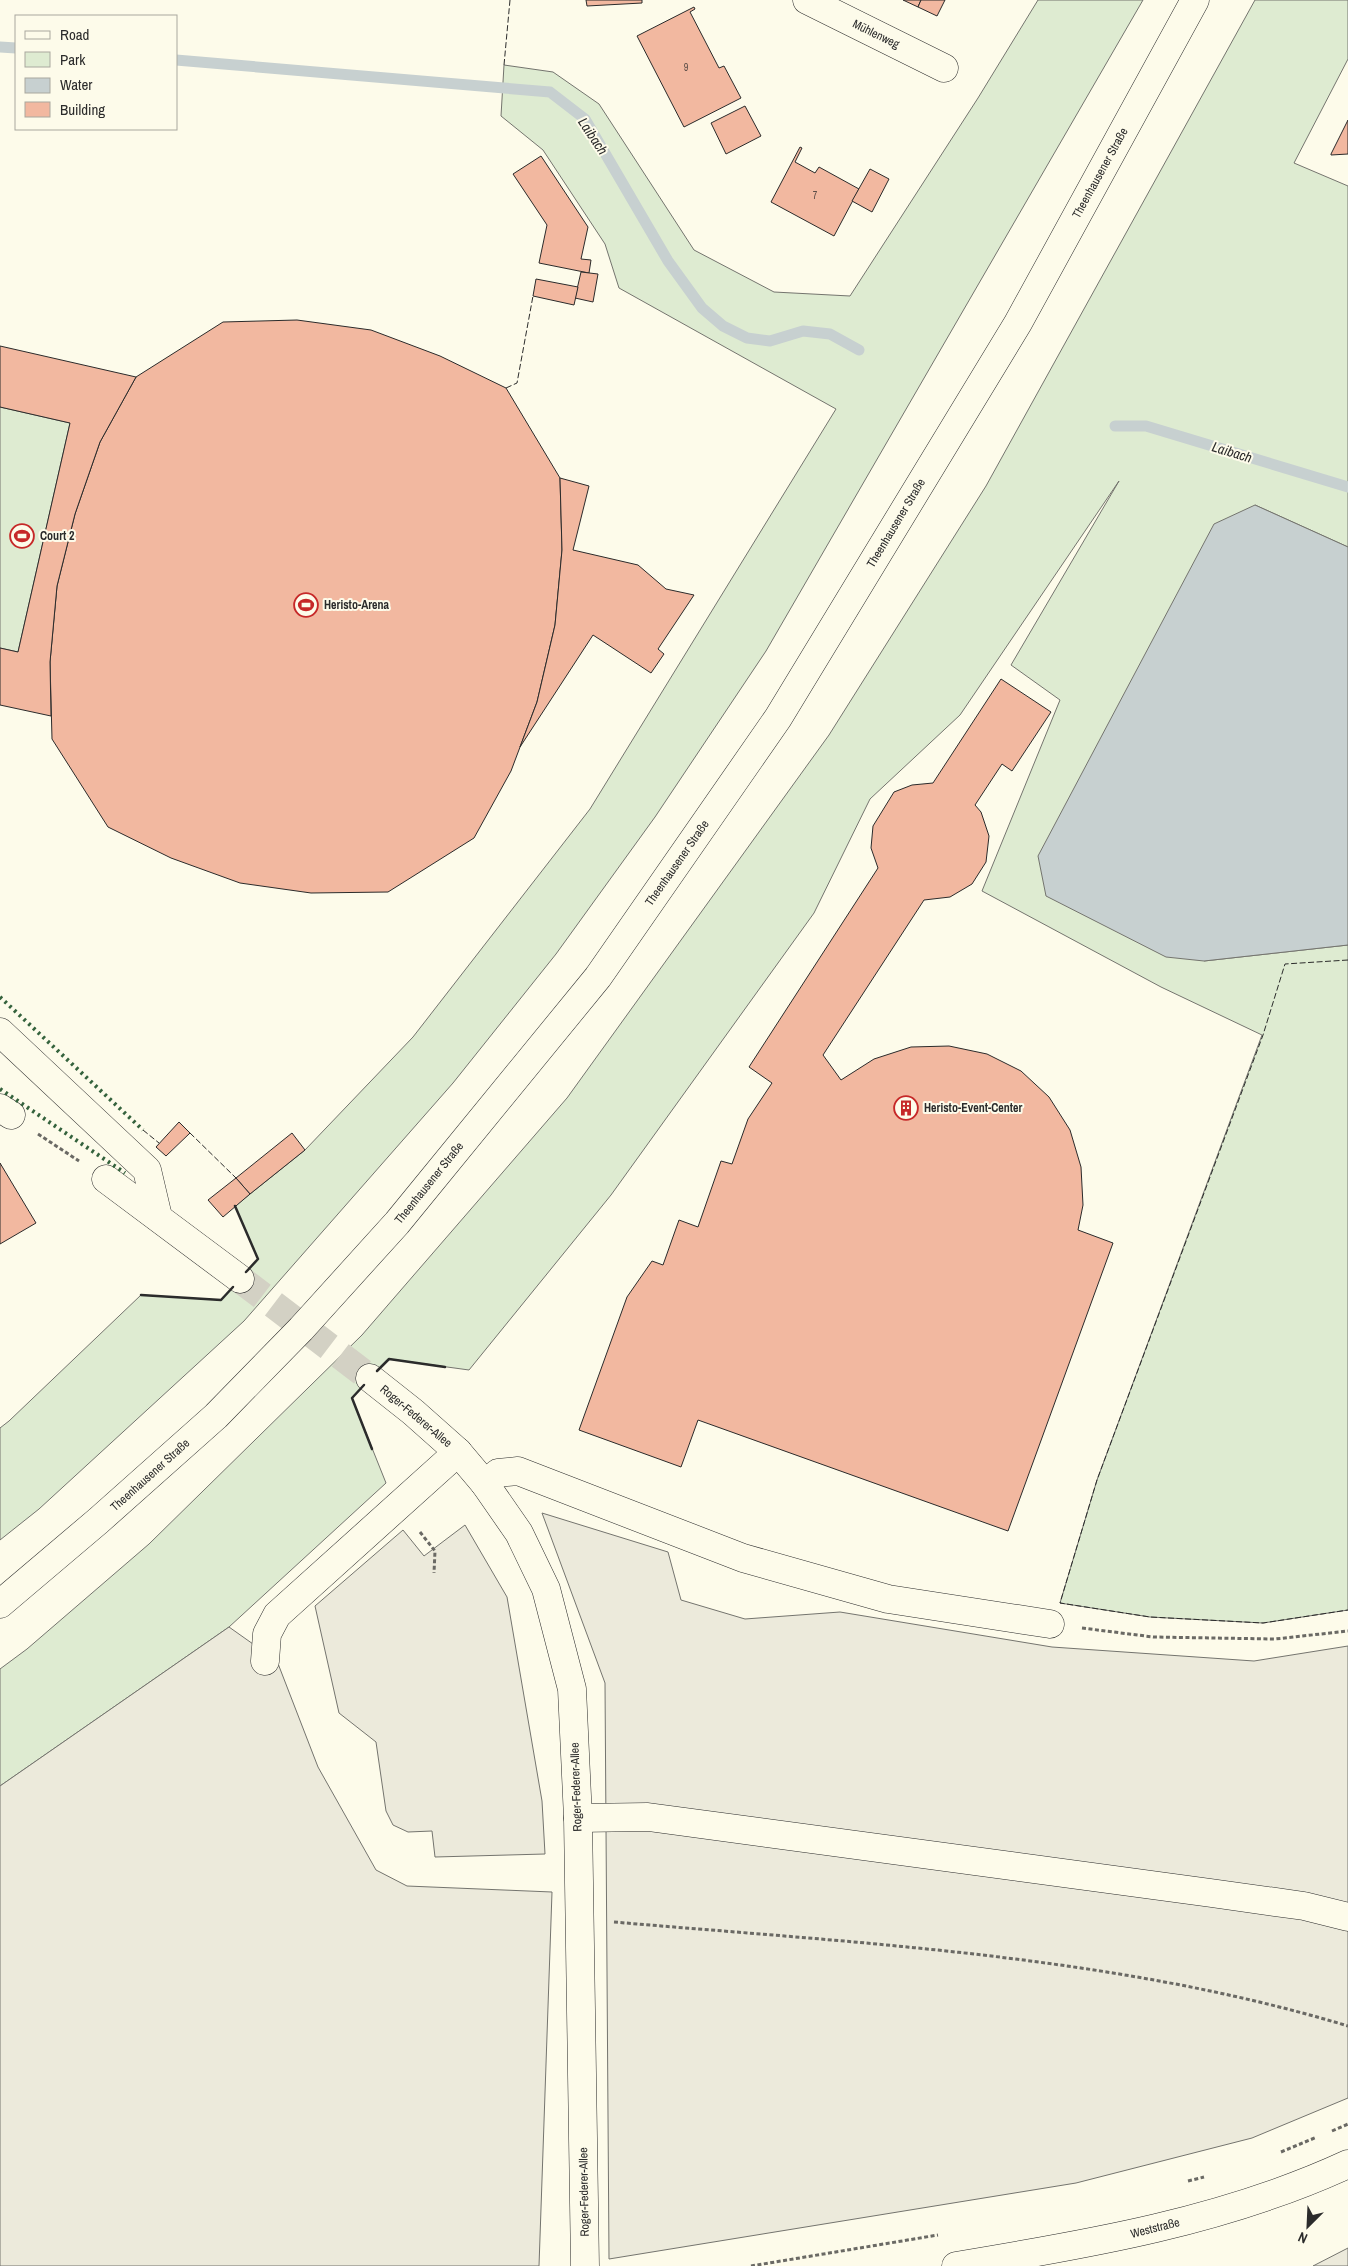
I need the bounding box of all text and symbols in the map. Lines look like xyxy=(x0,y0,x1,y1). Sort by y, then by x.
legend xyxy=(15,15,178,130)
street label: Mühlenweg xyxy=(850,16,903,52)
text: Road xyxy=(60,24,89,45)
text: Park xyxy=(60,49,86,70)
house number: 9 xyxy=(684,61,689,74)
text: Water xyxy=(60,74,92,95)
text: Building xyxy=(60,99,105,120)
water label: Laibach xyxy=(574,114,612,158)
street label: Theenhausener Straße xyxy=(1068,125,1132,221)
house number: 7 xyxy=(813,189,818,202)
water label: Laibach xyxy=(1210,437,1254,467)
street label: Theenhausener Straße xyxy=(863,476,929,570)
sports icon: Court 2 xyxy=(9,523,35,549)
place label: Court 2 xyxy=(40,528,75,544)
sports icon: Heristo-Arena xyxy=(293,592,319,618)
place label: Heristo-Arena xyxy=(324,597,390,613)
street label: Theenhausener Straße xyxy=(641,817,713,909)
building icon: Heristo-Event-Center xyxy=(893,1095,919,1121)
place label: Heristo-Event-Center xyxy=(924,1100,1023,1116)
street label: Theenhausener Straße xyxy=(391,1139,467,1227)
street label: Roger-Federer-Allee xyxy=(377,1381,455,1451)
street label: Theenhausener Straße xyxy=(107,1435,193,1515)
street label: Roger-Federer-Allee xyxy=(566,1742,586,1832)
street label: Roger-Federer-Allee xyxy=(575,2147,593,2237)
north arrow xyxy=(1283,2201,1333,2251)
street label: Weststraße xyxy=(1129,2214,1181,2242)
text: N xyxy=(1295,2228,1310,2248)

